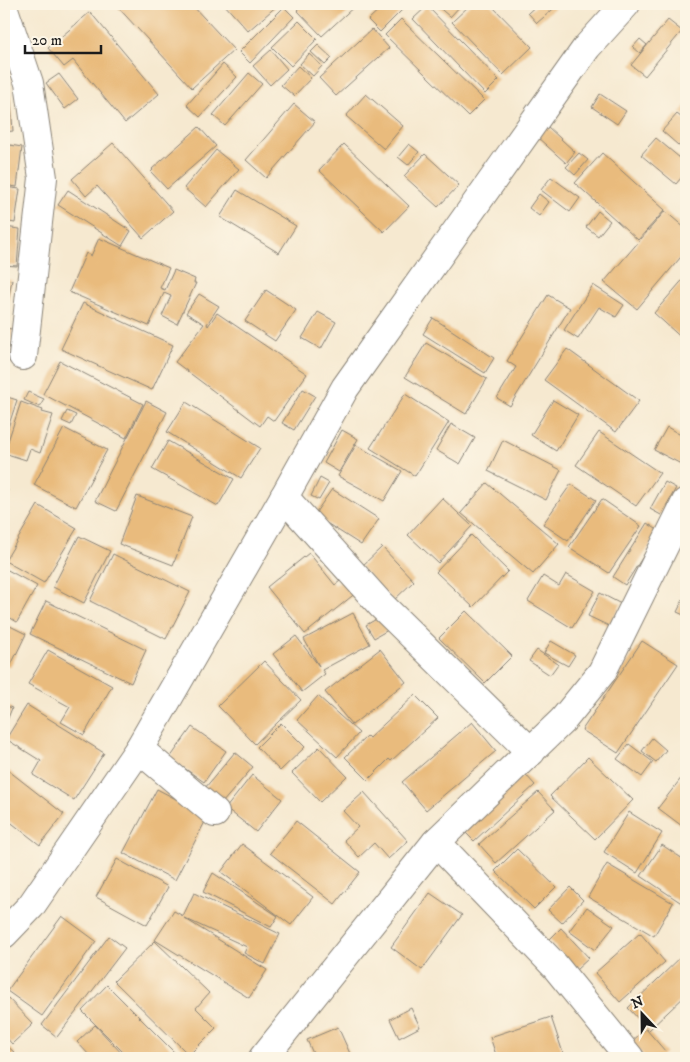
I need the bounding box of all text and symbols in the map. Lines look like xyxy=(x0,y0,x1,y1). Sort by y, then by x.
scale bar xyxy=(25,22,101,54)
text: 20 m xyxy=(32,31,62,50)
north arrow xyxy=(618,990,668,1040)
text: N xyxy=(629,992,647,1013)

